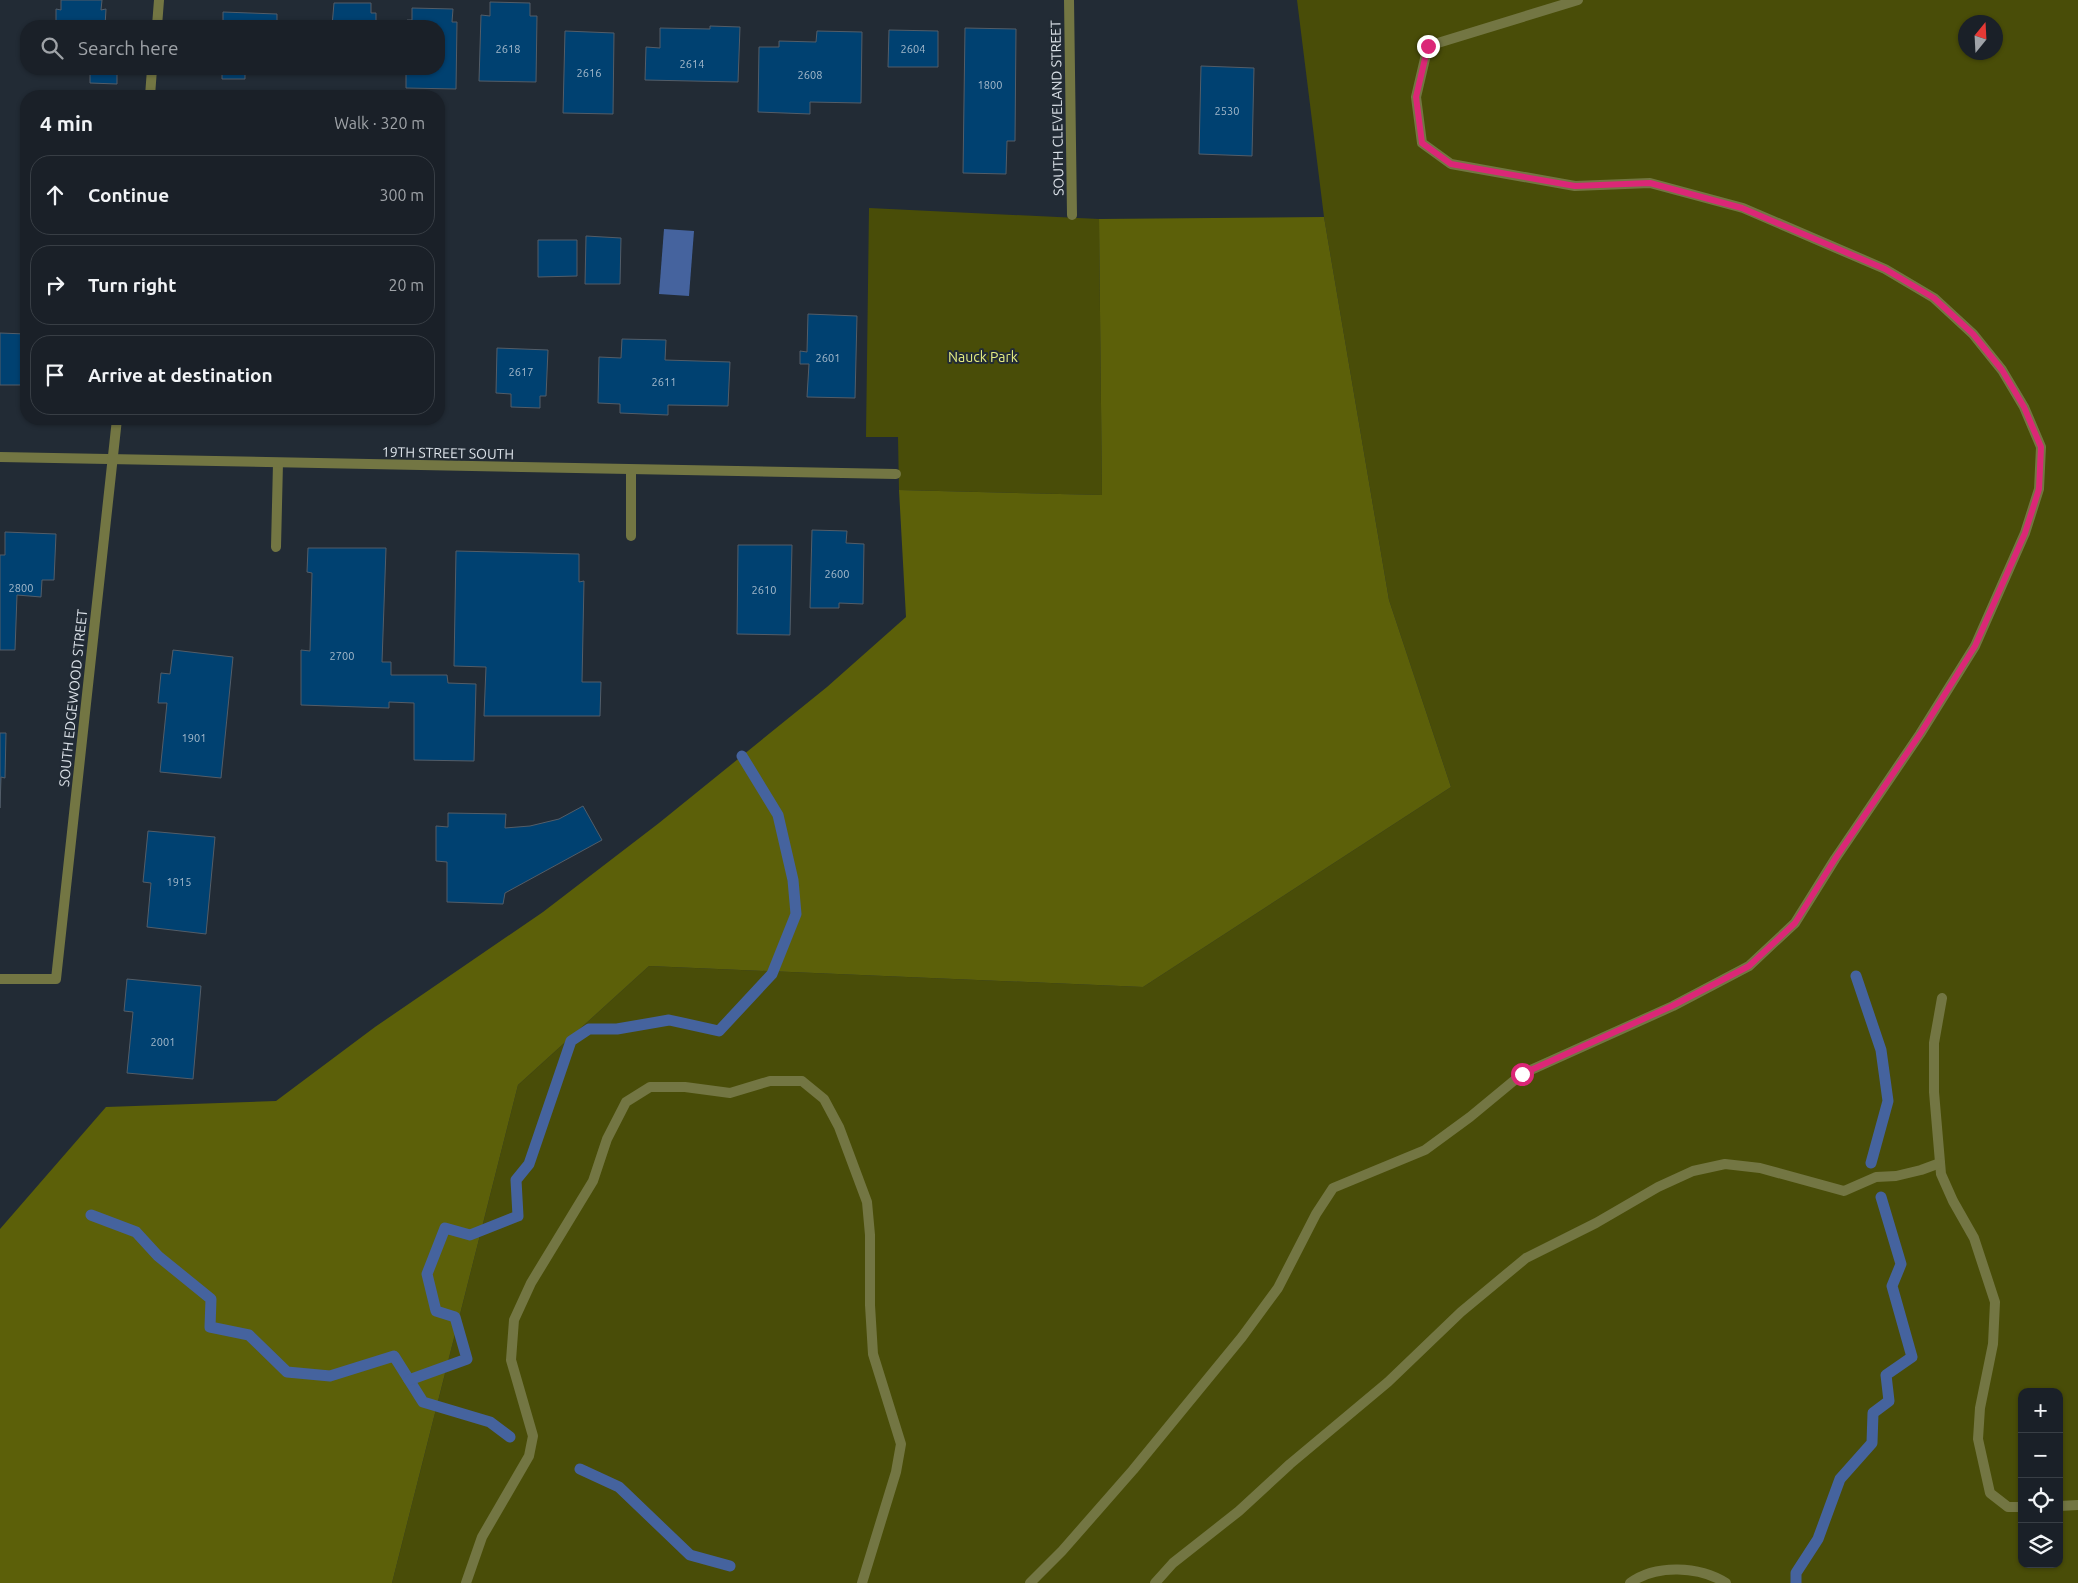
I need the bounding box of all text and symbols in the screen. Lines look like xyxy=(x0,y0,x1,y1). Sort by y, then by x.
north arrow xyxy=(1958,15,2003,60)
search box xyxy=(20,20,445,75)
street label: SOUTH CLEVELAND STREET xyxy=(1047,20,1067,196)
icon: search xyxy=(38,34,66,62)
route end xyxy=(1417,35,1440,58)
text: Search here xyxy=(78,37,178,59)
house number: 2618 xyxy=(496,43,520,55)
house number: 2604 xyxy=(901,43,925,55)
house number: 2614 xyxy=(680,58,704,70)
house number: 2616 xyxy=(577,67,601,79)
house number: 2608 xyxy=(798,69,822,81)
house number: 1800 xyxy=(978,79,1002,91)
house number: 2530 xyxy=(1215,105,1239,117)
text: 4 min xyxy=(40,111,93,135)
text: Walk · 320 m xyxy=(334,114,425,132)
icon: ahead xyxy=(41,181,69,209)
text: Continue xyxy=(88,184,169,206)
text: 300 m xyxy=(379,186,424,204)
icon: right xyxy=(41,271,69,299)
text: Turn right xyxy=(88,274,176,296)
text: 20 m xyxy=(388,276,424,294)
park label: Nauck Park xyxy=(948,349,1018,365)
house number: 2601 xyxy=(816,352,840,364)
icon: arrive xyxy=(41,361,69,389)
text: Arrive at destination xyxy=(88,364,273,386)
house number: 2617 xyxy=(509,366,533,378)
house number: 2611 xyxy=(652,376,676,388)
street label: 19TH STREET SOUTH xyxy=(382,444,514,462)
house number: 2600 xyxy=(825,568,849,580)
house number: 2800 xyxy=(9,582,33,594)
house number: 2610 xyxy=(752,584,776,596)
street label: SOUTH EDGEWOOD STREET xyxy=(56,608,90,788)
house number: 2700 xyxy=(330,650,354,662)
house number: 1901 xyxy=(182,732,206,744)
house number: 1915 xyxy=(167,876,191,888)
house number: 2001 xyxy=(151,1036,175,1048)
route start xyxy=(1511,1063,1534,1086)
map controls xyxy=(2018,1388,2063,1568)
button: + xyxy=(2018,1388,2063,1433)
button: − xyxy=(2018,1433,2063,1478)
button: locate xyxy=(2018,1478,2063,1523)
button: layers xyxy=(2018,1523,2063,1568)

